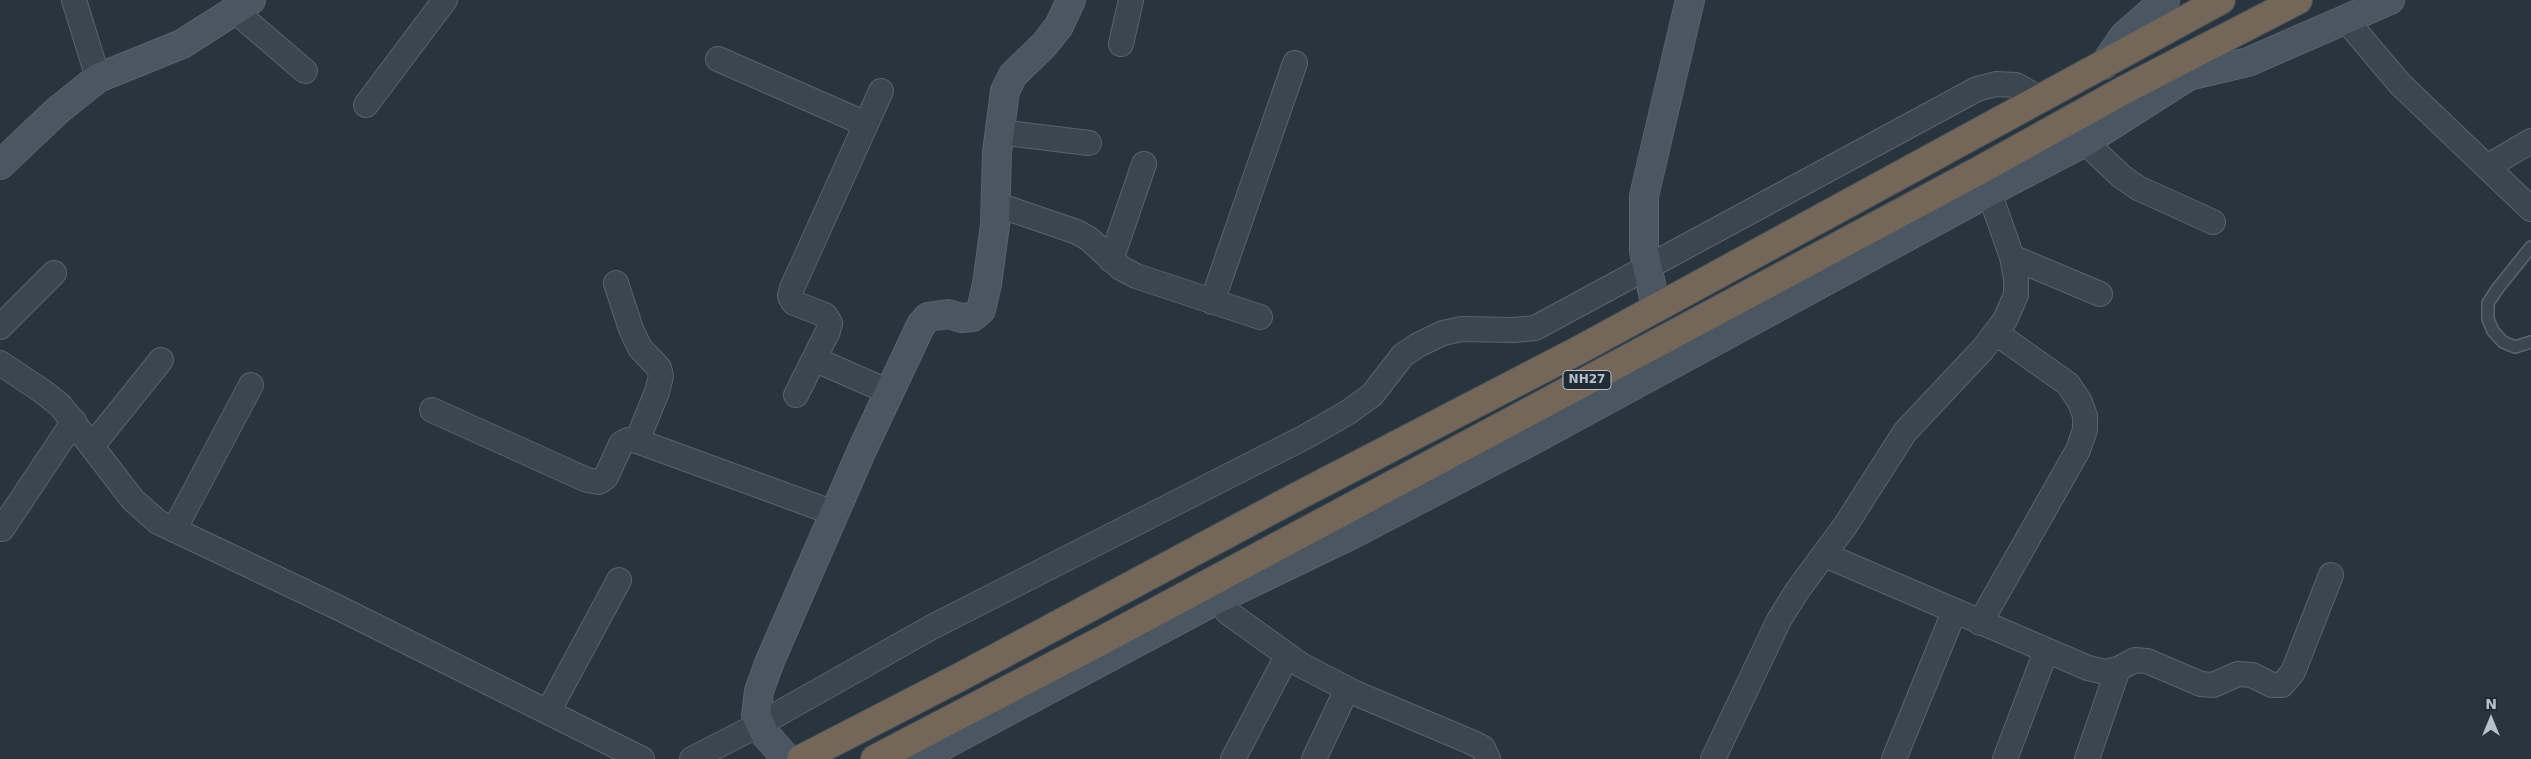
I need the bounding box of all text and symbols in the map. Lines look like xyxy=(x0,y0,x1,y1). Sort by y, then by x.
road number: NH27 xyxy=(1563,370,1611,390)
north arrow xyxy=(2466,694,2516,744)
text: N xyxy=(2485,696,2497,712)

